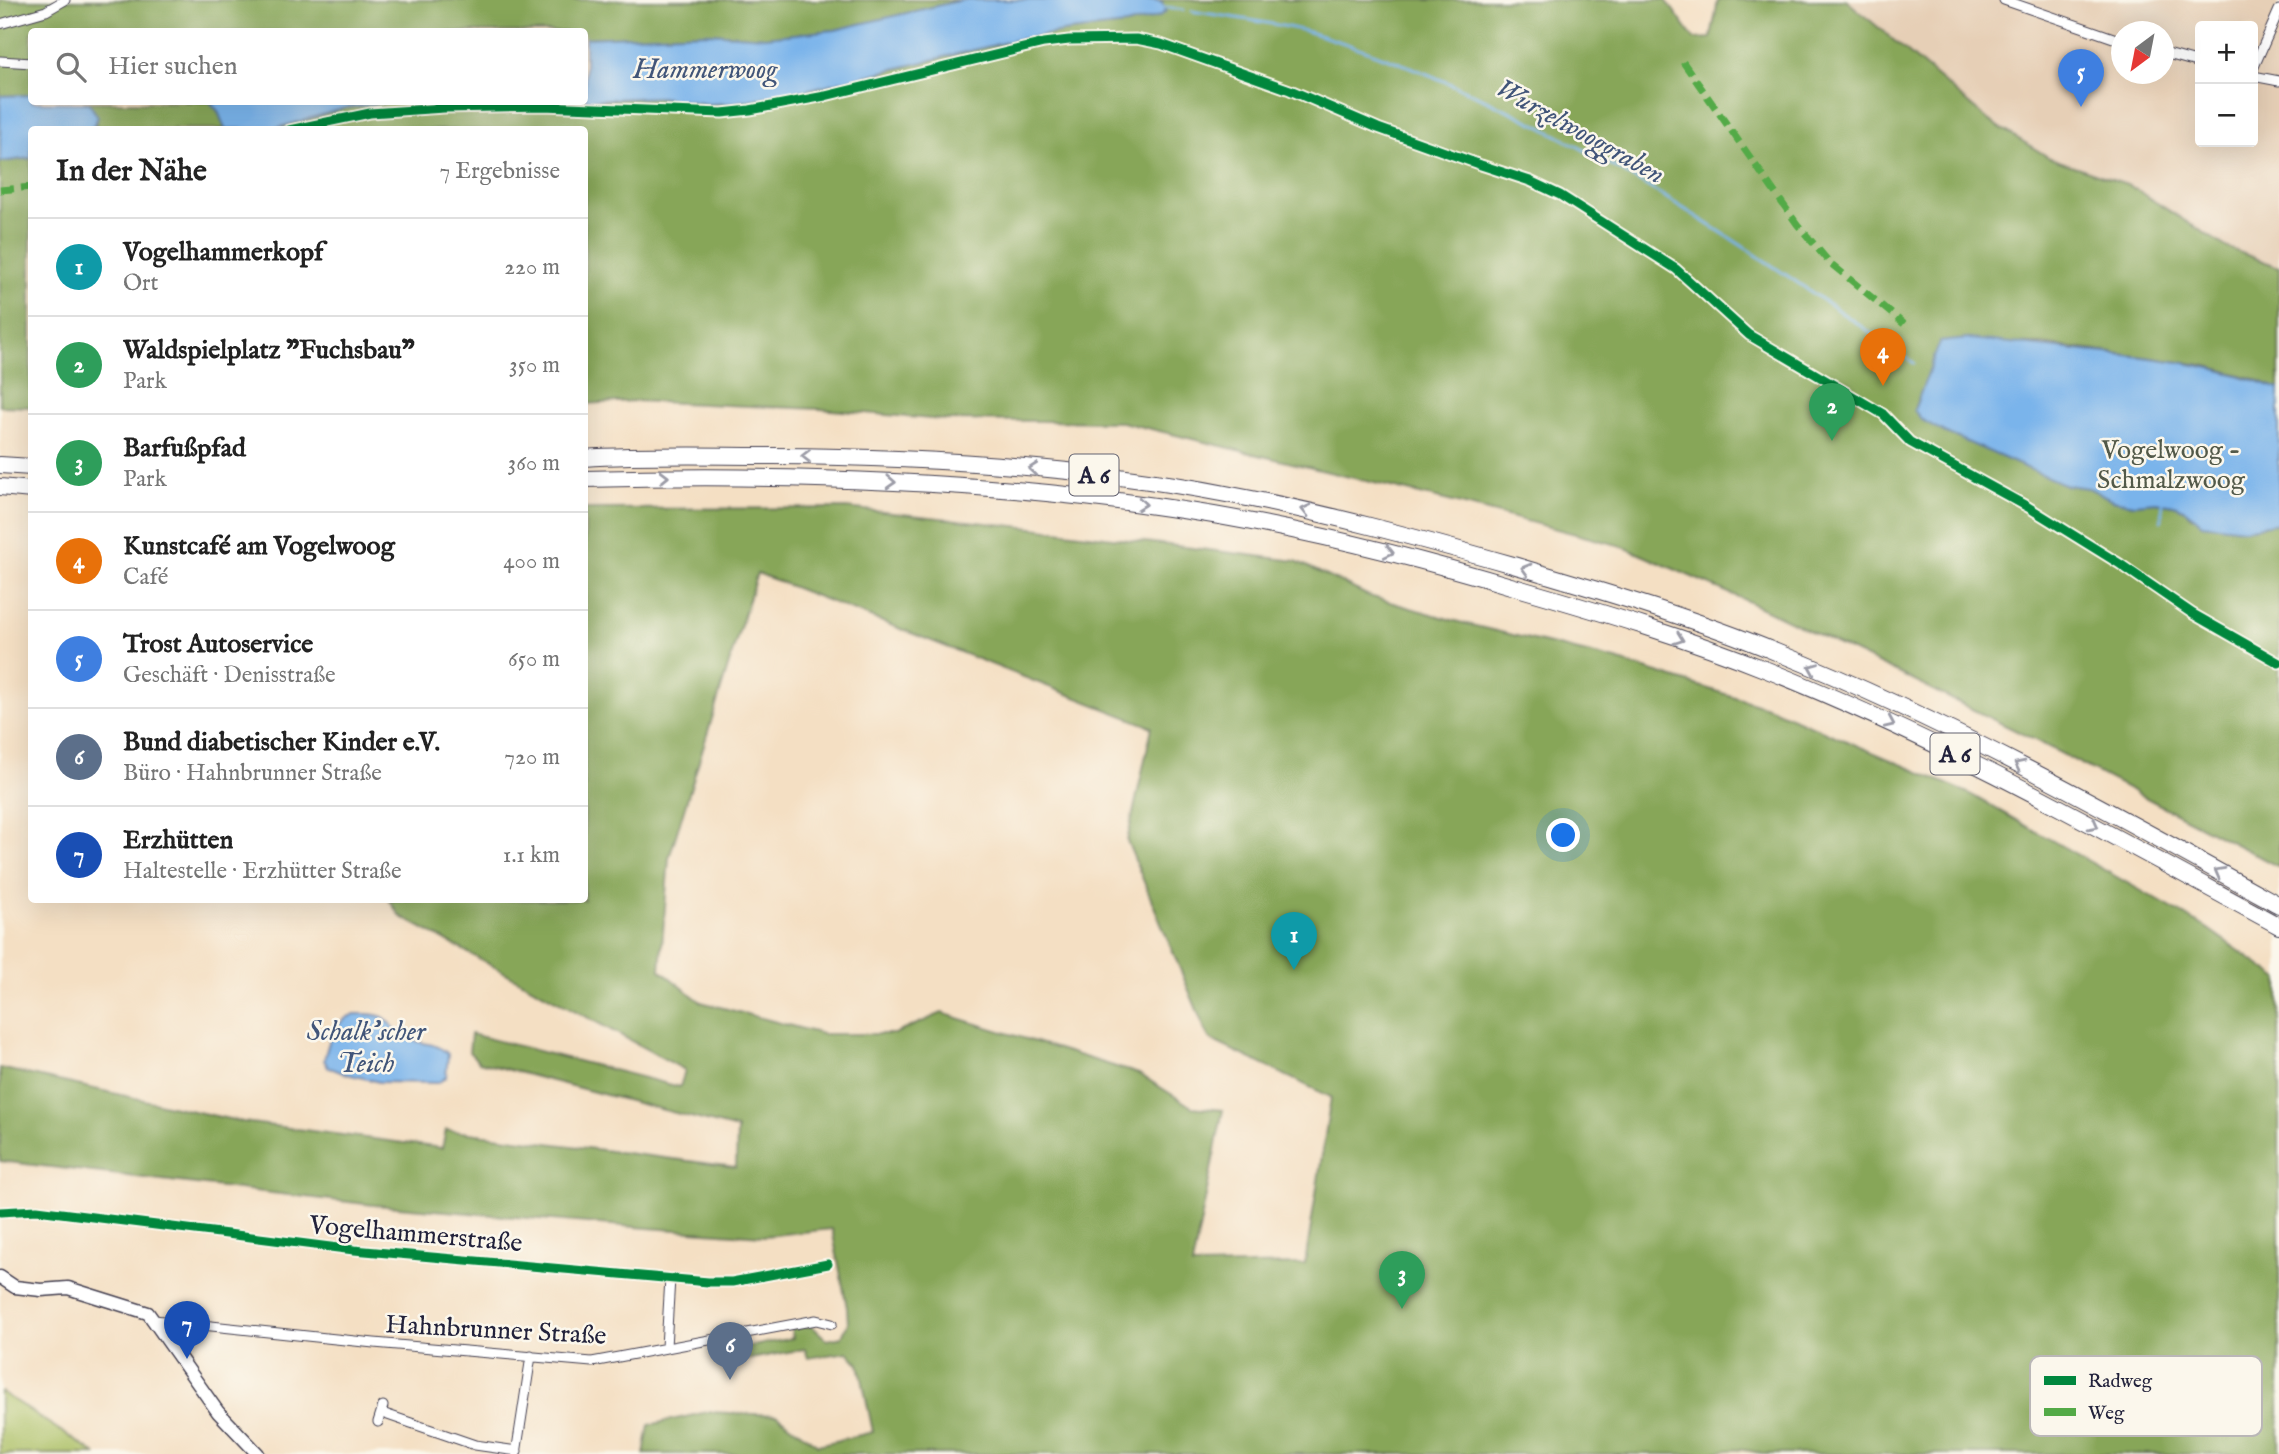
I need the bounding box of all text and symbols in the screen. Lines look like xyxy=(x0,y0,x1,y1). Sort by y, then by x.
north arrow xyxy=(2111,21,2174,84)
map controls xyxy=(2195,21,2258,147)
button: + xyxy=(2195,21,2258,84)
search box xyxy=(28,28,588,105)
icon: search xyxy=(52,48,90,86)
pin: 5 xyxy=(2058,49,2104,107)
text: Hier suchen xyxy=(108,50,238,83)
water label: Hammerwoog xyxy=(632,53,778,88)
water label: Wurzelwooggraben xyxy=(1489,71,1670,193)
button: − xyxy=(2195,84,2258,147)
text: In der Nähe xyxy=(56,153,207,191)
text: 7 Ergebnisse xyxy=(439,157,560,186)
text: Vogelhammerkopf xyxy=(123,236,323,269)
text: 1 xyxy=(75,253,83,282)
text: 220 m xyxy=(504,253,560,282)
text: Ort xyxy=(123,269,158,298)
pin: 4 xyxy=(1860,328,1906,386)
text: Waldspielplatz "Fuchsbau" xyxy=(123,334,415,367)
text: 2 xyxy=(74,351,84,380)
text: 350 m xyxy=(509,351,560,380)
text: Park xyxy=(123,367,167,396)
pin: 2 xyxy=(1809,383,1855,441)
text: Barfußpfad xyxy=(123,432,246,465)
park label: Vogelwoog - Schmalzwoog xyxy=(2097,434,2246,497)
one-way arrow xyxy=(800,448,811,464)
text: 3 xyxy=(75,449,83,478)
text: 360 m xyxy=(508,449,560,478)
road number: A 6 xyxy=(1070,454,1118,496)
one-way arrow xyxy=(1027,462,1038,477)
text: Park xyxy=(123,465,167,494)
one-way arrow xyxy=(659,470,670,485)
one-way arrow xyxy=(886,474,897,489)
one-way arrow xyxy=(1136,497,1148,512)
one-way arrow xyxy=(1300,504,1312,518)
text: Kunstcafé am Vogelwoog xyxy=(123,530,395,563)
one-way arrow xyxy=(1383,544,1395,558)
text: 4 xyxy=(73,547,85,576)
text: 400 m xyxy=(503,547,560,576)
text: Café xyxy=(123,563,168,592)
one-way arrow xyxy=(1520,563,1532,578)
text: Trost Autoservice xyxy=(123,628,313,661)
one-way arrow xyxy=(1673,631,1685,645)
text: 5 xyxy=(75,645,83,674)
text: 650 m xyxy=(508,645,560,674)
text: Geschäft · Denisstraße xyxy=(123,661,336,690)
one-way arrow xyxy=(1808,662,1820,676)
one-way arrow xyxy=(1884,715,1896,729)
text: Bund diabetischer Kinder e.V. xyxy=(123,726,440,759)
road number: A 6 xyxy=(1930,734,1980,774)
text: 6 xyxy=(74,743,84,772)
text: 720 m xyxy=(504,743,560,772)
text: Büro · Hahnbrunner Straße xyxy=(123,759,382,788)
one-way arrow xyxy=(2014,759,2026,773)
one-way arrow xyxy=(2087,817,2099,830)
your location xyxy=(1546,818,1580,852)
text: Erzhütten xyxy=(123,824,233,857)
text: 7 xyxy=(74,841,84,870)
text: 1.1 km xyxy=(503,841,560,870)
text: Haltestelle · Erzhütter Straße xyxy=(123,857,402,886)
one-way arrow xyxy=(2214,867,2227,880)
pin: 1 xyxy=(1271,912,1317,970)
water label: Schalk'scher Teich xyxy=(306,1015,427,1082)
street label: Vogelhammerstraße xyxy=(307,1209,524,1260)
pin: 3 xyxy=(1379,1251,1425,1309)
pin: 7 xyxy=(164,1301,210,1359)
street label: Hahnbrunner Straße xyxy=(385,1308,607,1353)
pin: 6 xyxy=(707,1322,753,1380)
legend xyxy=(2030,1356,2262,1436)
text: Radweg xyxy=(2088,1370,2153,1394)
text: Weg xyxy=(2088,1402,2125,1426)

